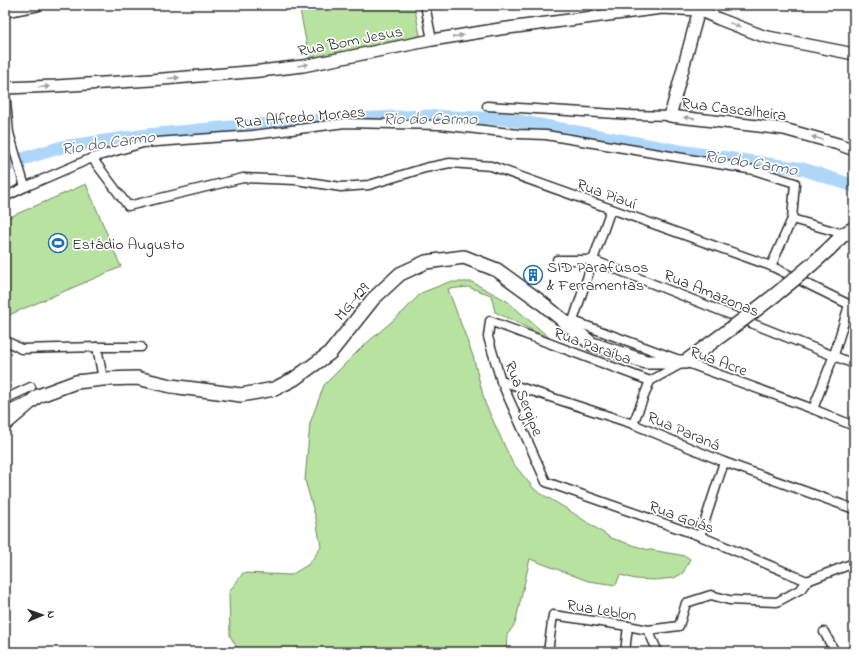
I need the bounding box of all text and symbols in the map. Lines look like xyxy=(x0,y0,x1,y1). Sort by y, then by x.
street label: Rua Bom Jesus xyxy=(296,20,405,64)
one-way arrow xyxy=(730,22,741,28)
one-way arrow xyxy=(452,33,464,39)
one-way arrow xyxy=(297,62,309,68)
one-way arrow xyxy=(168,75,180,82)
one-way arrow xyxy=(38,83,50,90)
street label: Rua Cascalheira xyxy=(680,92,788,128)
street label: Rua Alfredo Moraes xyxy=(234,100,366,136)
water label: Rio do Carmo xyxy=(383,107,478,132)
one-way arrow xyxy=(683,115,695,121)
water label: Rio do Carmo xyxy=(60,124,158,162)
one-way arrow xyxy=(811,135,823,141)
water label: Rio do Carmo xyxy=(702,144,800,183)
street label: Rua Piauí xyxy=(573,173,640,217)
sports icon: Estádio Augusto xyxy=(47,232,69,254)
place label: Estádio Augusto xyxy=(72,233,185,257)
place label: SID Parafusos & Ferramentas xyxy=(547,256,648,298)
building icon: SID Parafusos & Ferramentas xyxy=(522,264,544,286)
street label: Rua Amazonas xyxy=(660,264,763,324)
street label: MG-129 xyxy=(329,278,376,327)
street label: Rua Paraíba xyxy=(550,322,635,372)
street label: Rua Acre xyxy=(686,340,751,384)
street label: Rua Sergipe xyxy=(497,358,549,441)
street label: Rua Paraná xyxy=(643,406,723,458)
street label: Rua Goiás xyxy=(645,495,717,541)
street label: Rua Leblon xyxy=(565,594,639,628)
north arrow xyxy=(22,595,62,635)
text: N xyxy=(43,611,59,619)

